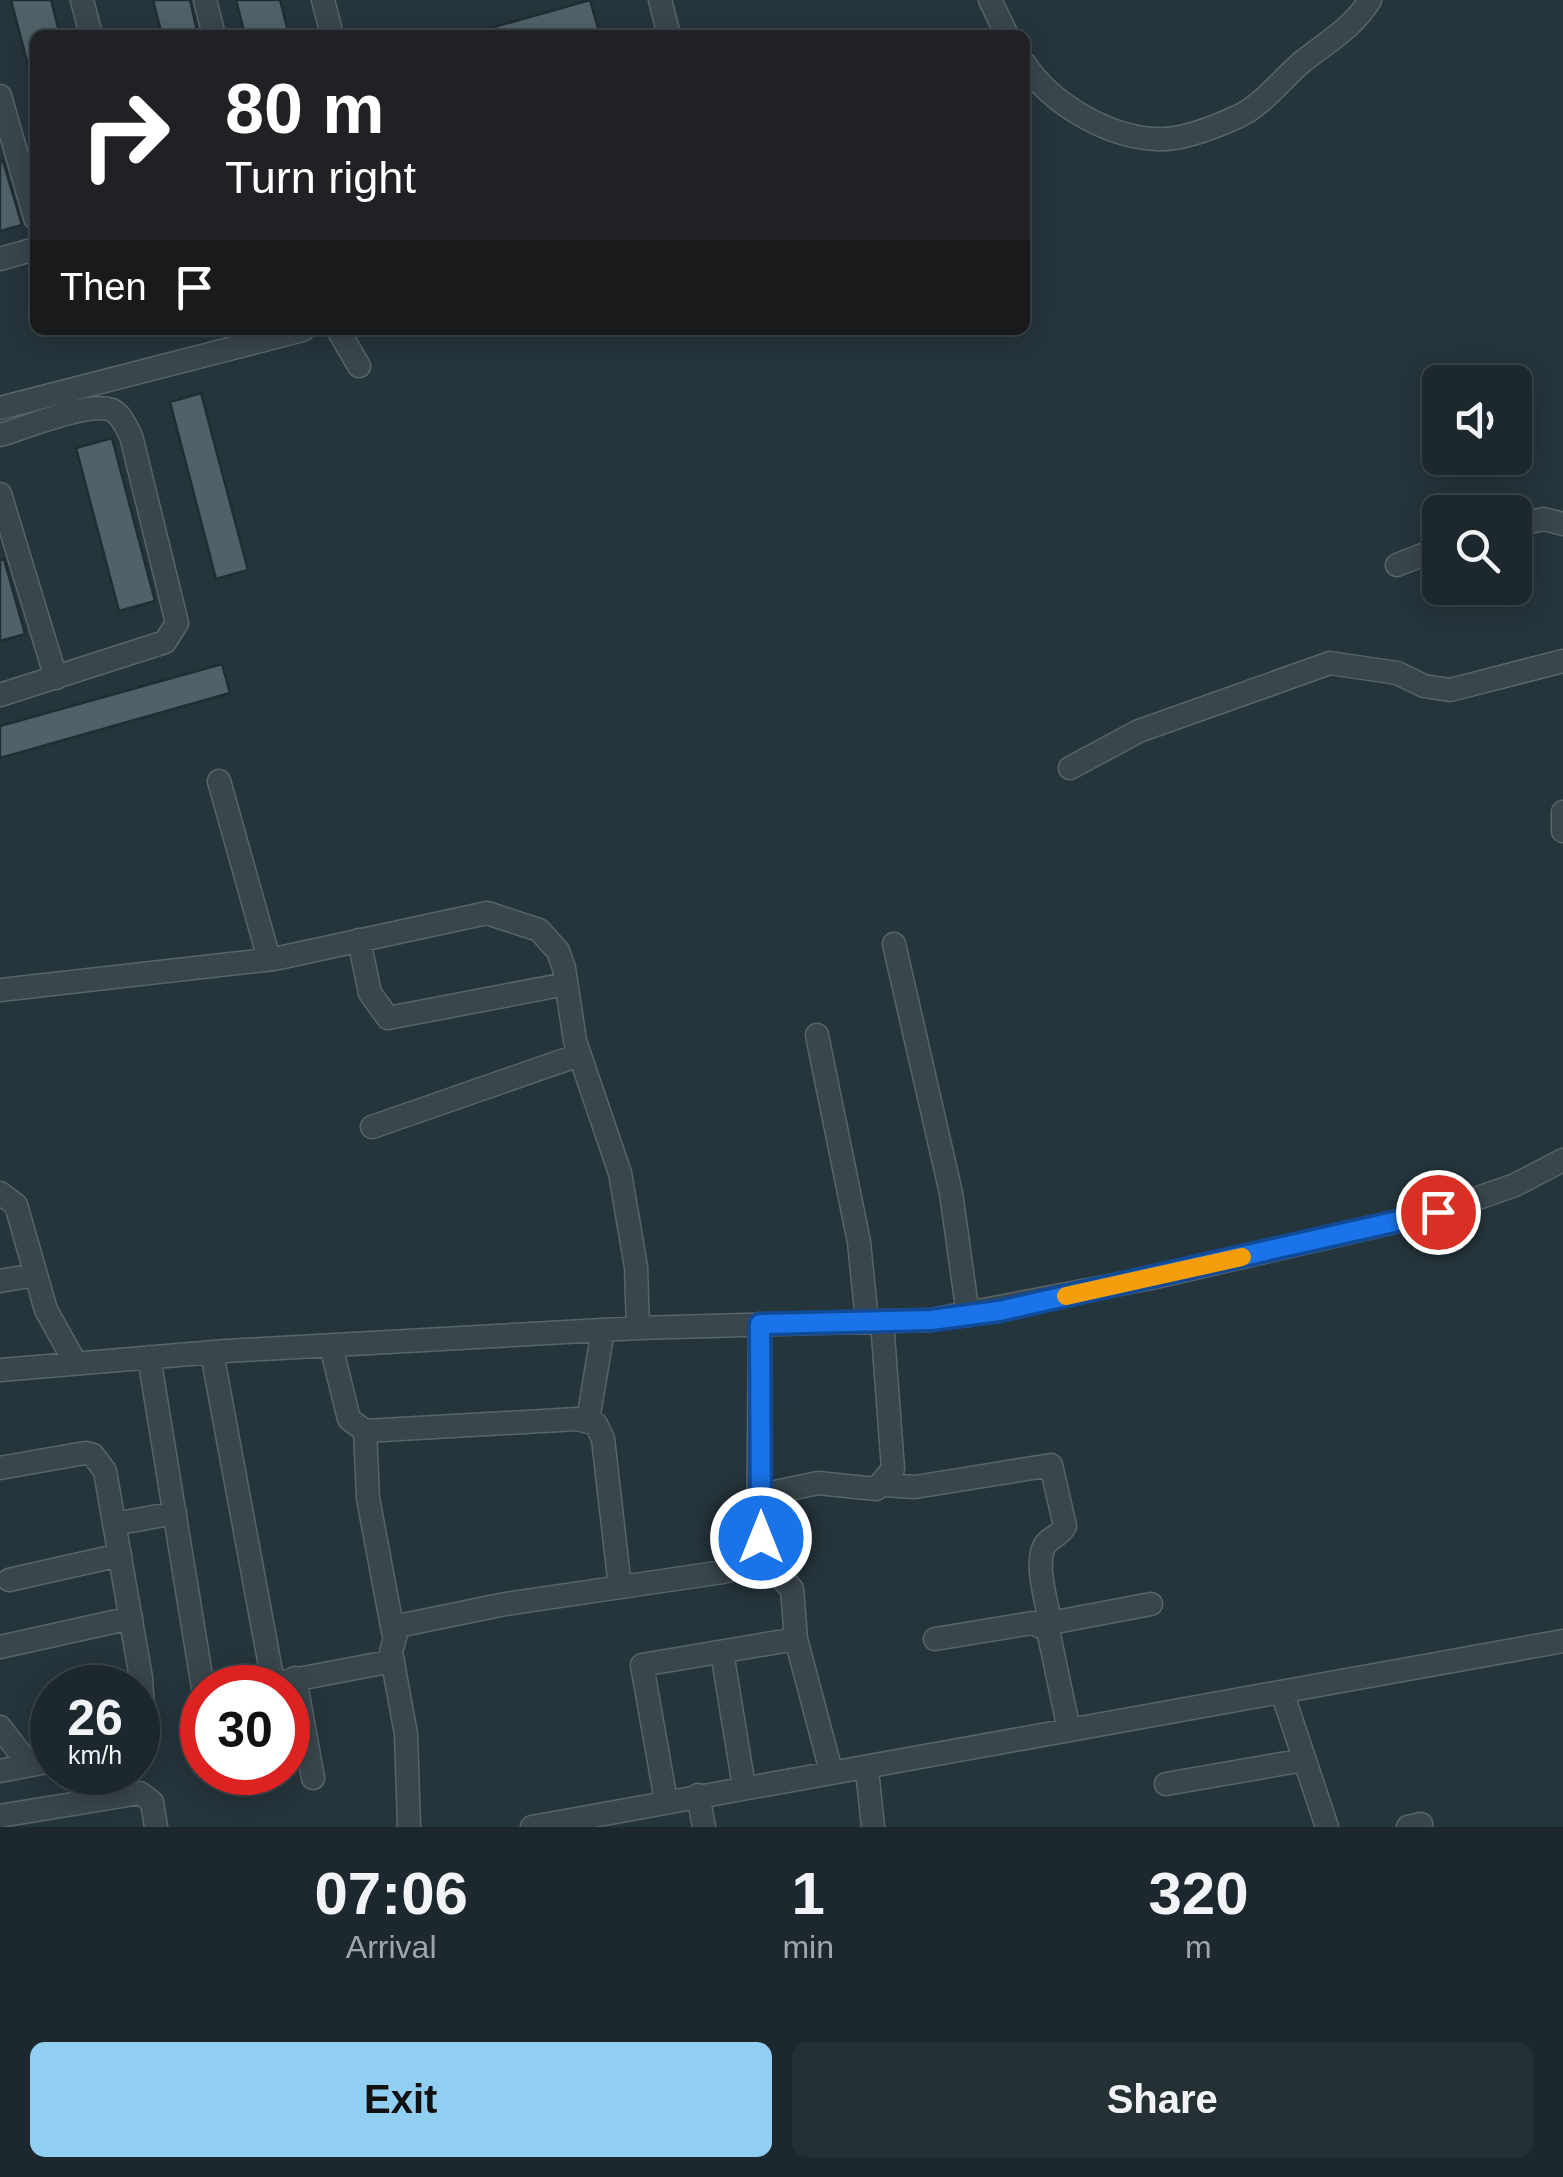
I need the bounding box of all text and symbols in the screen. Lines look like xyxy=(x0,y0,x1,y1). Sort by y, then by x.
icon: right xyxy=(60,70,190,200)
text: 80 m xyxy=(225,70,385,148)
text: Turn right xyxy=(225,152,416,203)
icon: arrive xyxy=(167,260,222,315)
text: Then xyxy=(60,266,147,308)
map controls xyxy=(1422,365,1532,605)
button: sound xyxy=(1422,365,1532,475)
button: search xyxy=(1422,495,1532,605)
pin xyxy=(1396,1170,1481,1255)
icon: arrive xyxy=(1411,1185,1466,1240)
position arrow xyxy=(709,1486,813,1590)
speed limit sign: 30 xyxy=(180,1665,310,1795)
text: 26 xyxy=(67,1690,123,1746)
text: km/h xyxy=(68,1741,122,1769)
text: 07:06 xyxy=(314,1860,468,1927)
text: 1 xyxy=(791,1860,825,1927)
text: 320 xyxy=(1148,1860,1249,1927)
text: Arrival xyxy=(346,1929,437,1965)
text: min xyxy=(782,1929,834,1965)
text: m xyxy=(1185,1929,1212,1965)
button: Exit xyxy=(30,2042,772,2157)
button: Share xyxy=(792,2042,1533,2157)

